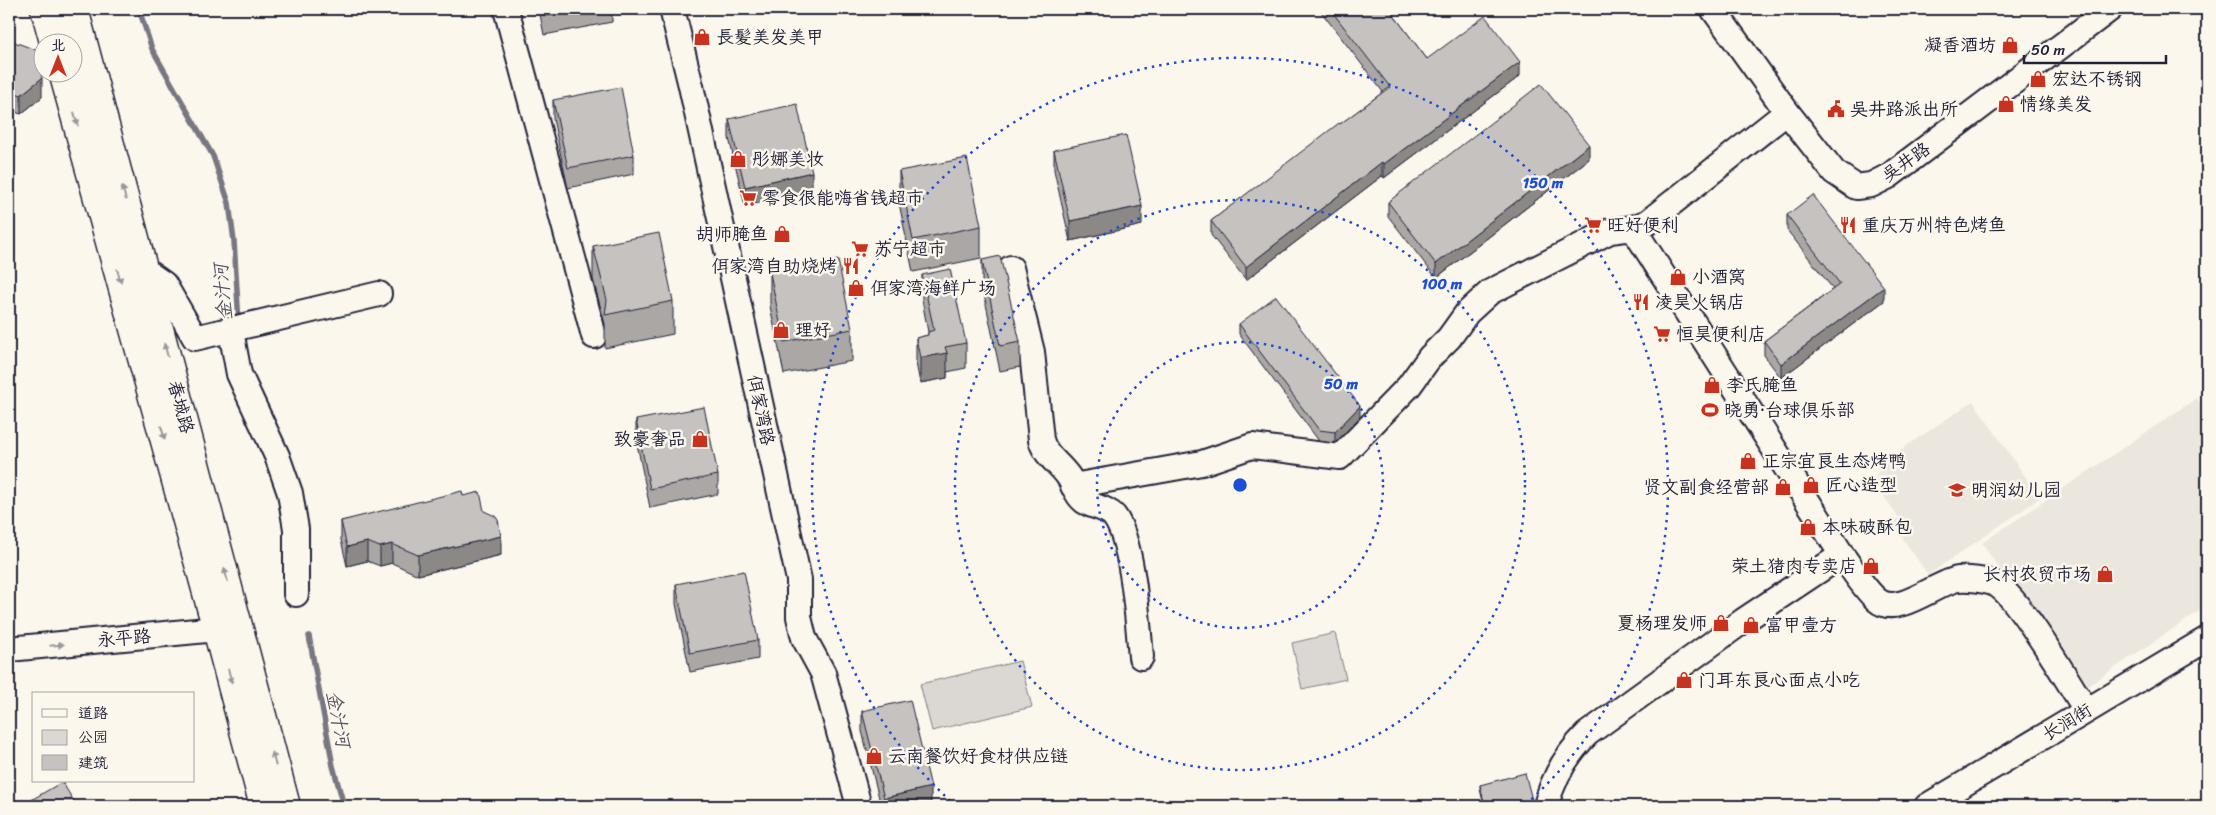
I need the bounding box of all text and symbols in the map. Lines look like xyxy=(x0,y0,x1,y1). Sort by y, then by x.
place label: 長髪美发美甲 xyxy=(716,21,824,53)
shop icon: 長髪美发美甲 xyxy=(692,27,712,47)
place label: 凝香酒坊 xyxy=(1924,29,1996,61)
north arrow xyxy=(32,32,82,82)
scale bar xyxy=(2024,32,2166,64)
text: 北 xyxy=(51,33,65,58)
shop icon: 凝香酒坊 xyxy=(2000,35,2020,55)
text: 50 m xyxy=(2031,37,2066,63)
place label: 宏达不锈钢 xyxy=(2052,63,2142,95)
shop icon: 宏达不锈钢 xyxy=(2028,69,2048,89)
place label: 情缘美发 xyxy=(2020,88,2092,120)
place label: 吴井路派出所 xyxy=(1850,93,1958,125)
shop icon: 情缘美发 xyxy=(1996,94,2016,114)
public building icon: 吴井路派出所 xyxy=(1826,99,1846,119)
one-way arrow xyxy=(72,112,80,127)
street label: 吴井路 xyxy=(1875,133,1937,191)
place label: 彤娜美妆 xyxy=(752,143,824,175)
shop icon: 彤娜美妆 xyxy=(728,149,748,169)
text: 150 m xyxy=(1523,170,1564,196)
place label: 零食很能嗨省钱超市 xyxy=(762,182,924,214)
one-way arrow xyxy=(119,186,127,201)
supermarket icon: 零食很能嗨省钱超市 xyxy=(738,188,758,208)
place label: 旺好便利 xyxy=(1607,209,1679,241)
place label: 重庆万州特色烤鱼 xyxy=(1862,209,2006,241)
supermarket icon: 旺好便利 xyxy=(1583,215,1603,235)
restaurant icon: 重庆万州特色烤鱼 xyxy=(1838,215,1858,235)
place label: 胡师腌鱼 xyxy=(696,218,768,250)
shop icon: 胡师腌鱼 xyxy=(772,224,792,244)
place label: 苏宁超市 xyxy=(874,233,946,265)
supermarket icon: 苏宁超市 xyxy=(850,239,870,259)
place label: 佴家湾自助烧烤 xyxy=(711,250,837,282)
restaurant icon: 佴家湾自助烧烤 xyxy=(841,256,861,276)
water label: 金汁河 xyxy=(203,259,241,322)
place label: 小酒窝 xyxy=(1692,261,1746,293)
shop icon: 小酒窝 xyxy=(1668,267,1688,287)
one-way arrow xyxy=(116,269,124,284)
text: 100 m xyxy=(1422,271,1463,297)
place label: 佴家湾海鲜广场 xyxy=(870,272,996,304)
shop icon: 佴家湾海鲜广场 xyxy=(846,278,866,298)
place label: 凌昊火锅店 xyxy=(1655,286,1745,318)
restaurant icon: 凌昊火锅店 xyxy=(1631,292,1651,312)
place label: 理好 xyxy=(795,314,831,346)
place label: 恒昊便利店 xyxy=(1676,318,1766,350)
shop icon: 理好 xyxy=(771,320,791,340)
supermarket icon: 恒昊便利店 xyxy=(1652,324,1672,344)
one-way arrow xyxy=(162,343,170,358)
place label: 李氏腌鱼 xyxy=(1726,369,1798,401)
street label: 佴家湾路 xyxy=(738,371,784,449)
text: 50 m xyxy=(1324,371,1359,397)
shop icon: 李氏腌鱼 xyxy=(1702,375,1722,395)
street label: 春城路 xyxy=(159,377,203,437)
place label: 晓勇·台球俱乐部 xyxy=(1724,394,1855,426)
sports icon: 晓勇·台球俱乐部 xyxy=(1700,400,1720,420)
place label: 致豪奢品 xyxy=(614,423,686,455)
one-way arrow xyxy=(159,425,167,440)
shop icon: 致豪奢品 xyxy=(690,429,710,449)
place label: 正宗宜良生态烤鸭 xyxy=(1762,445,1906,477)
shop icon: 正宗宜良生态烤鸭 xyxy=(1738,451,1758,471)
place label: 匠心造型 xyxy=(1825,469,1897,501)
place label: 贤文副食经营部 xyxy=(1643,471,1769,503)
place label: 明润幼儿园 xyxy=(1971,474,2061,506)
shop icon: 匠心造型 xyxy=(1801,475,1821,495)
centre of rings xyxy=(1231,476,1249,494)
shop icon: 贤文副食经营部 xyxy=(1773,477,1793,497)
school or university icon: 明润幼儿园 xyxy=(1947,480,1967,500)
place label: 本味破酥包 xyxy=(1822,511,1912,543)
shop icon: 本味破酥包 xyxy=(1798,517,1818,537)
place label: 荣土猪肉专卖店 xyxy=(1731,550,1857,582)
shop icon: 荣土猪肉专卖店 xyxy=(1861,556,1881,576)
place label: 长村农贸市场 xyxy=(1983,558,2091,590)
shop icon: 长村农贸市场 xyxy=(2095,564,2115,584)
one-way arrow xyxy=(222,567,230,582)
place label: 夏杨理发师 xyxy=(1617,607,1707,639)
place label: 富甲壹方 xyxy=(1765,609,1837,641)
shop icon: 夏杨理发师 xyxy=(1711,613,1731,633)
shop icon: 富甲壹方 xyxy=(1741,615,1761,635)
street label: 永平路 xyxy=(96,620,152,656)
one-way arrow xyxy=(50,641,66,649)
place label: 门耳东良心面点小吃 xyxy=(1698,664,1860,696)
one-way arrow xyxy=(226,668,234,683)
shop icon: 门耳东良心面点小吃 xyxy=(1674,670,1694,690)
water label: 金汁河 xyxy=(317,688,361,753)
legend xyxy=(32,692,195,782)
street label: 长润街 xyxy=(2036,694,2098,750)
text: 道路 xyxy=(78,700,108,726)
text: 公园 xyxy=(78,724,108,750)
place label: 云南餐饮好食材供应链 xyxy=(888,740,1068,772)
shop icon: 云南餐饮好食材供应链 xyxy=(864,746,884,766)
text: 建筑 xyxy=(78,750,108,776)
one-way arrow xyxy=(270,752,278,767)

